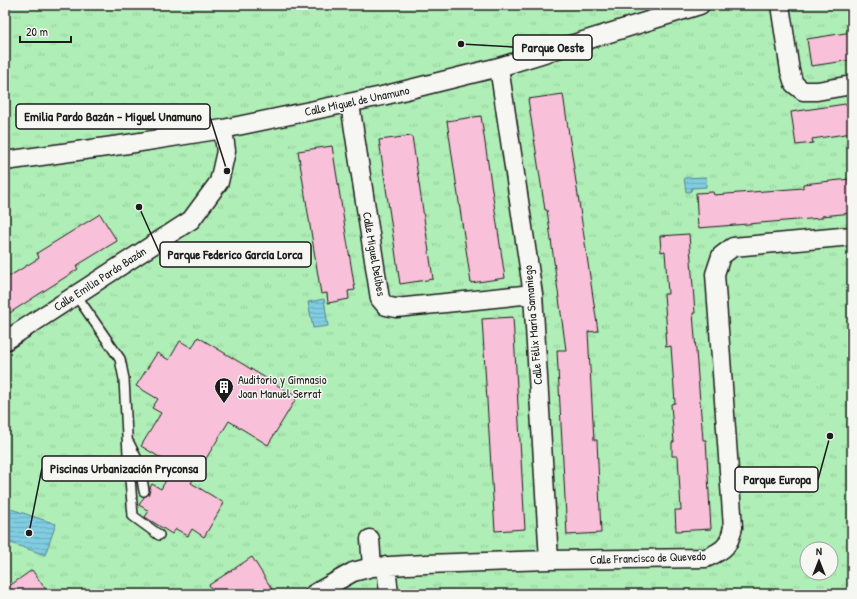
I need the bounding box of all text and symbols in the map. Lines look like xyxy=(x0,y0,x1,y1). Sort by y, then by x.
scale bar xyxy=(20,18,71,44)
text: 20 m xyxy=(26,23,48,40)
callout: Parque Oeste xyxy=(513,35,592,60)
text: Parque Oeste xyxy=(522,38,585,57)
street label: Calle Miguel de Unamuno xyxy=(303,81,411,120)
callout: Emilia Pardo Bazán - Miguel Unamuno xyxy=(16,104,210,129)
text: Emilia Pardo Bazán - Miguel Unamuno xyxy=(24,107,203,126)
street label: Calle Miguel Delibes xyxy=(359,210,390,298)
street label: Calle Emilia Pardo Bazán xyxy=(50,242,149,315)
callout: Parque Federico García Lorca xyxy=(160,242,311,267)
text: Parque Federico García Lorca xyxy=(168,245,303,264)
street label: Calle Félix María Samaniego xyxy=(519,264,546,386)
place label: Auditorio y Gimnasio Joan Manuel Serrat xyxy=(238,371,327,402)
building icon: Auditorio y Gimnasio Joan Manuel Serrat xyxy=(213,376,235,404)
callout: Piscinas Urbanización Pryconsa xyxy=(42,456,206,481)
text: Piscinas Urbanización Pryconsa xyxy=(50,459,199,478)
callout: Parque Europa xyxy=(735,467,818,492)
text: Parque Europa xyxy=(743,470,812,489)
north arrow xyxy=(799,541,839,581)
text: N xyxy=(816,544,822,558)
street label: Calle Francisco de Quevedo xyxy=(590,547,707,568)

